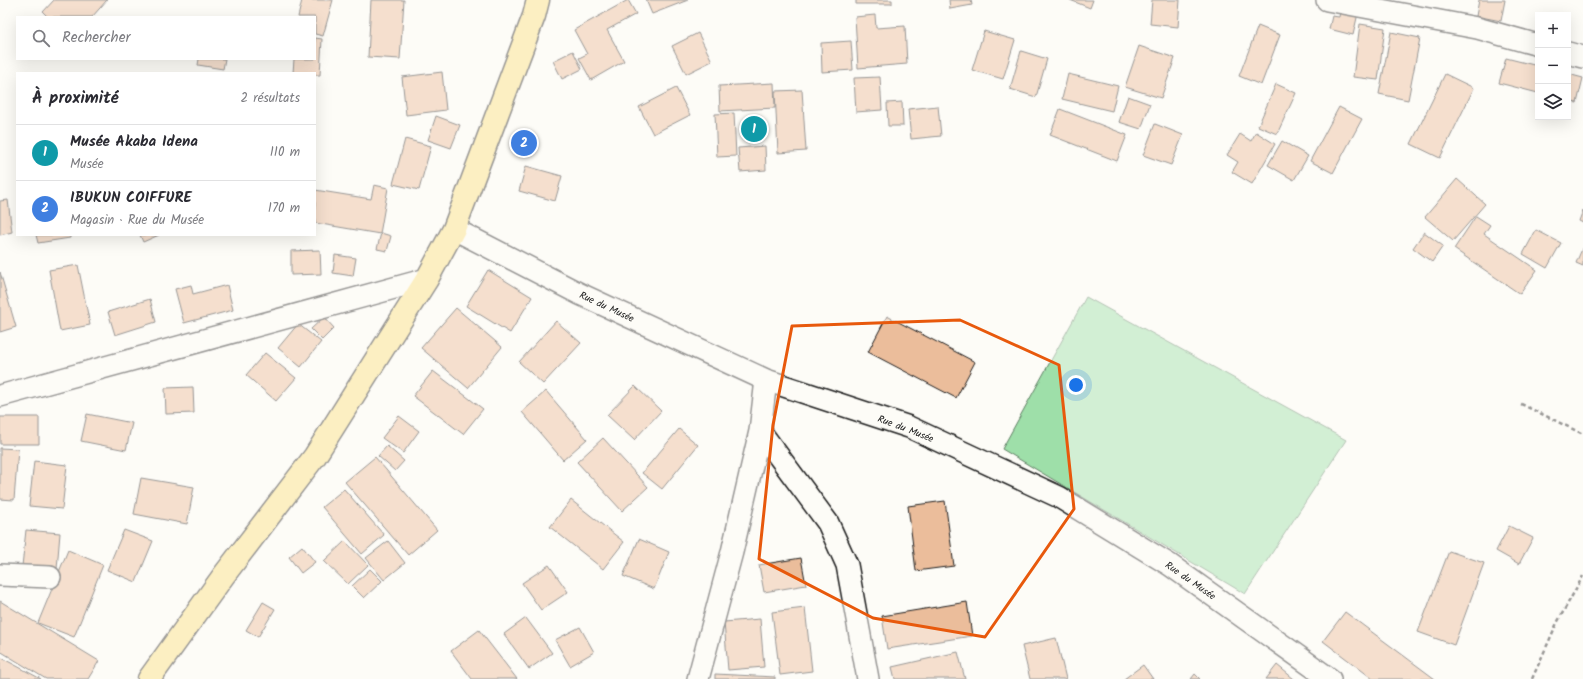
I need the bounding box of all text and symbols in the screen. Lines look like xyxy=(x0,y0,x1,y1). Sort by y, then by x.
map controls xyxy=(1535,12,1571,120)
button: + xyxy=(1535,12,1571,48)
search box xyxy=(16,16,316,60)
text: Rechercher xyxy=(62,26,130,50)
icon: search xyxy=(30,27,52,49)
button: − xyxy=(1535,48,1571,84)
button: layers xyxy=(1535,84,1571,120)
text: À proximité xyxy=(32,85,119,112)
text: 2 résultats xyxy=(241,88,300,109)
pin: 1 xyxy=(741,114,767,144)
pin: 2 xyxy=(511,128,537,158)
text: Musée Akaba Idena xyxy=(70,130,198,154)
text: 1 xyxy=(43,142,47,163)
text: 110 m xyxy=(270,142,300,163)
text: Musée xyxy=(70,154,104,175)
text: IBUKUN COIFFURE xyxy=(70,186,192,210)
text: 2 xyxy=(41,198,49,219)
text: 170 m xyxy=(268,198,300,219)
text: Magasin · Rue du Musée xyxy=(70,210,204,231)
street label: Rue du Musée xyxy=(577,287,637,327)
your location xyxy=(1066,375,1086,395)
street label: Rue du Musée xyxy=(875,411,936,447)
street label: Rue du Musée xyxy=(1162,557,1220,605)

